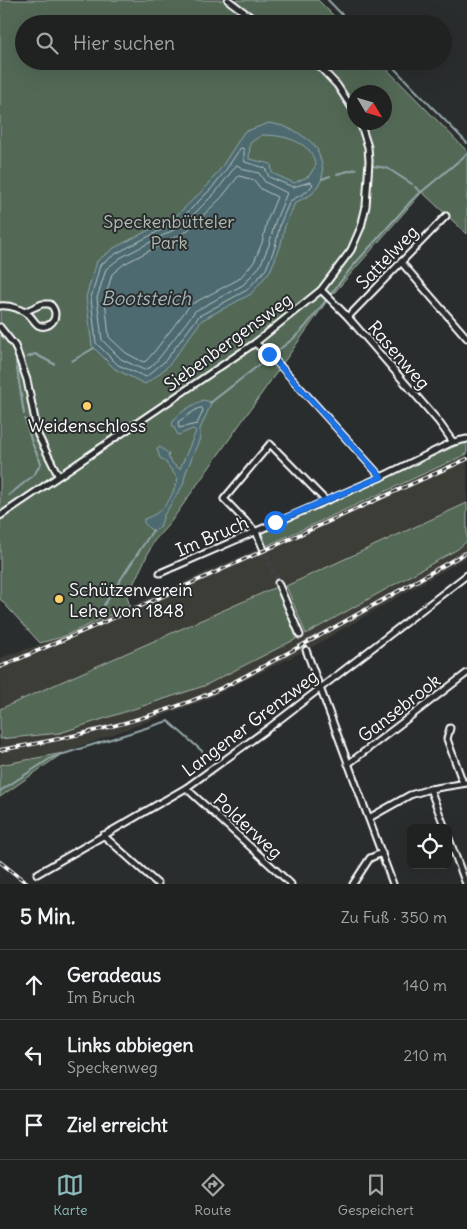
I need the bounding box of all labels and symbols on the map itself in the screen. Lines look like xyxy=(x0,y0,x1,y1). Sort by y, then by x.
north arrow xyxy=(347,85,392,130)
park label: Speckenbütteler Park xyxy=(103,210,235,254)
street label: Sattelweg xyxy=(351,220,423,294)
water label: Bootsteich xyxy=(101,286,192,310)
street label: Siebenbergensweg xyxy=(159,288,297,396)
street label: Rasenweg xyxy=(363,316,435,394)
route end xyxy=(258,343,281,366)
marker: Weidenschloss xyxy=(81,400,93,412)
place label: Weidenschloss xyxy=(28,414,146,437)
street label: Im Bruch xyxy=(172,510,252,562)
route start xyxy=(264,511,287,534)
place label: Schützenverein Lehe von 1848 xyxy=(69,578,193,622)
marker: Schützenverein Lehe von 1848 xyxy=(53,593,65,605)
street label: Langener Grenzweg xyxy=(177,664,323,782)
street label: Gansebrook xyxy=(353,669,445,747)
street label: Polderweg xyxy=(209,788,287,864)

